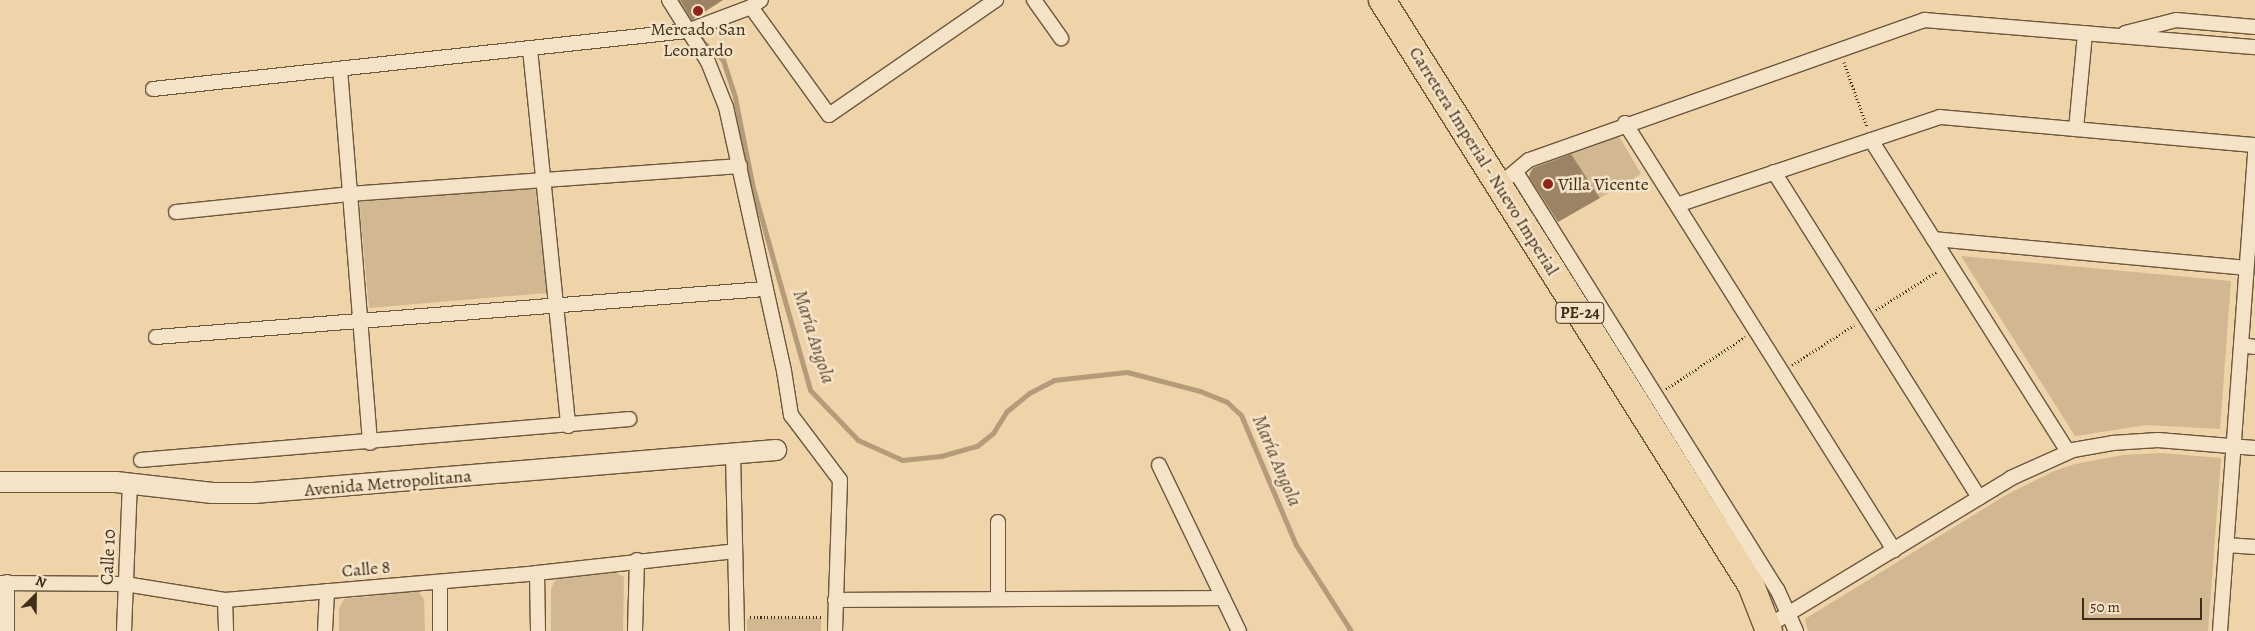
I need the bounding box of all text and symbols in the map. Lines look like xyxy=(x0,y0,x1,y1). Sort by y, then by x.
marker: Mercado San Leonardo xyxy=(692,5,704,17)
place label: Mercado San Leonardo xyxy=(650,19,746,62)
street label: Carretera Imperial - Nuevo Imperial xyxy=(1404,42,1564,280)
place label: Villa Vicente xyxy=(1558,173,1649,195)
marker: Villa Vicente xyxy=(1542,178,1554,190)
water label: María Angola xyxy=(787,288,839,386)
road number: PE-24 xyxy=(1555,300,1605,326)
water label: María Angola xyxy=(1247,412,1305,510)
street label: Avenida Metropolitana xyxy=(304,465,472,501)
street label: Calle 10 xyxy=(96,529,120,585)
street label: Calle 8 xyxy=(341,556,391,582)
north arrow xyxy=(10,571,60,621)
text: N xyxy=(33,571,49,592)
scale bar xyxy=(2085,588,2205,620)
text: 50 m xyxy=(2090,597,2120,617)

